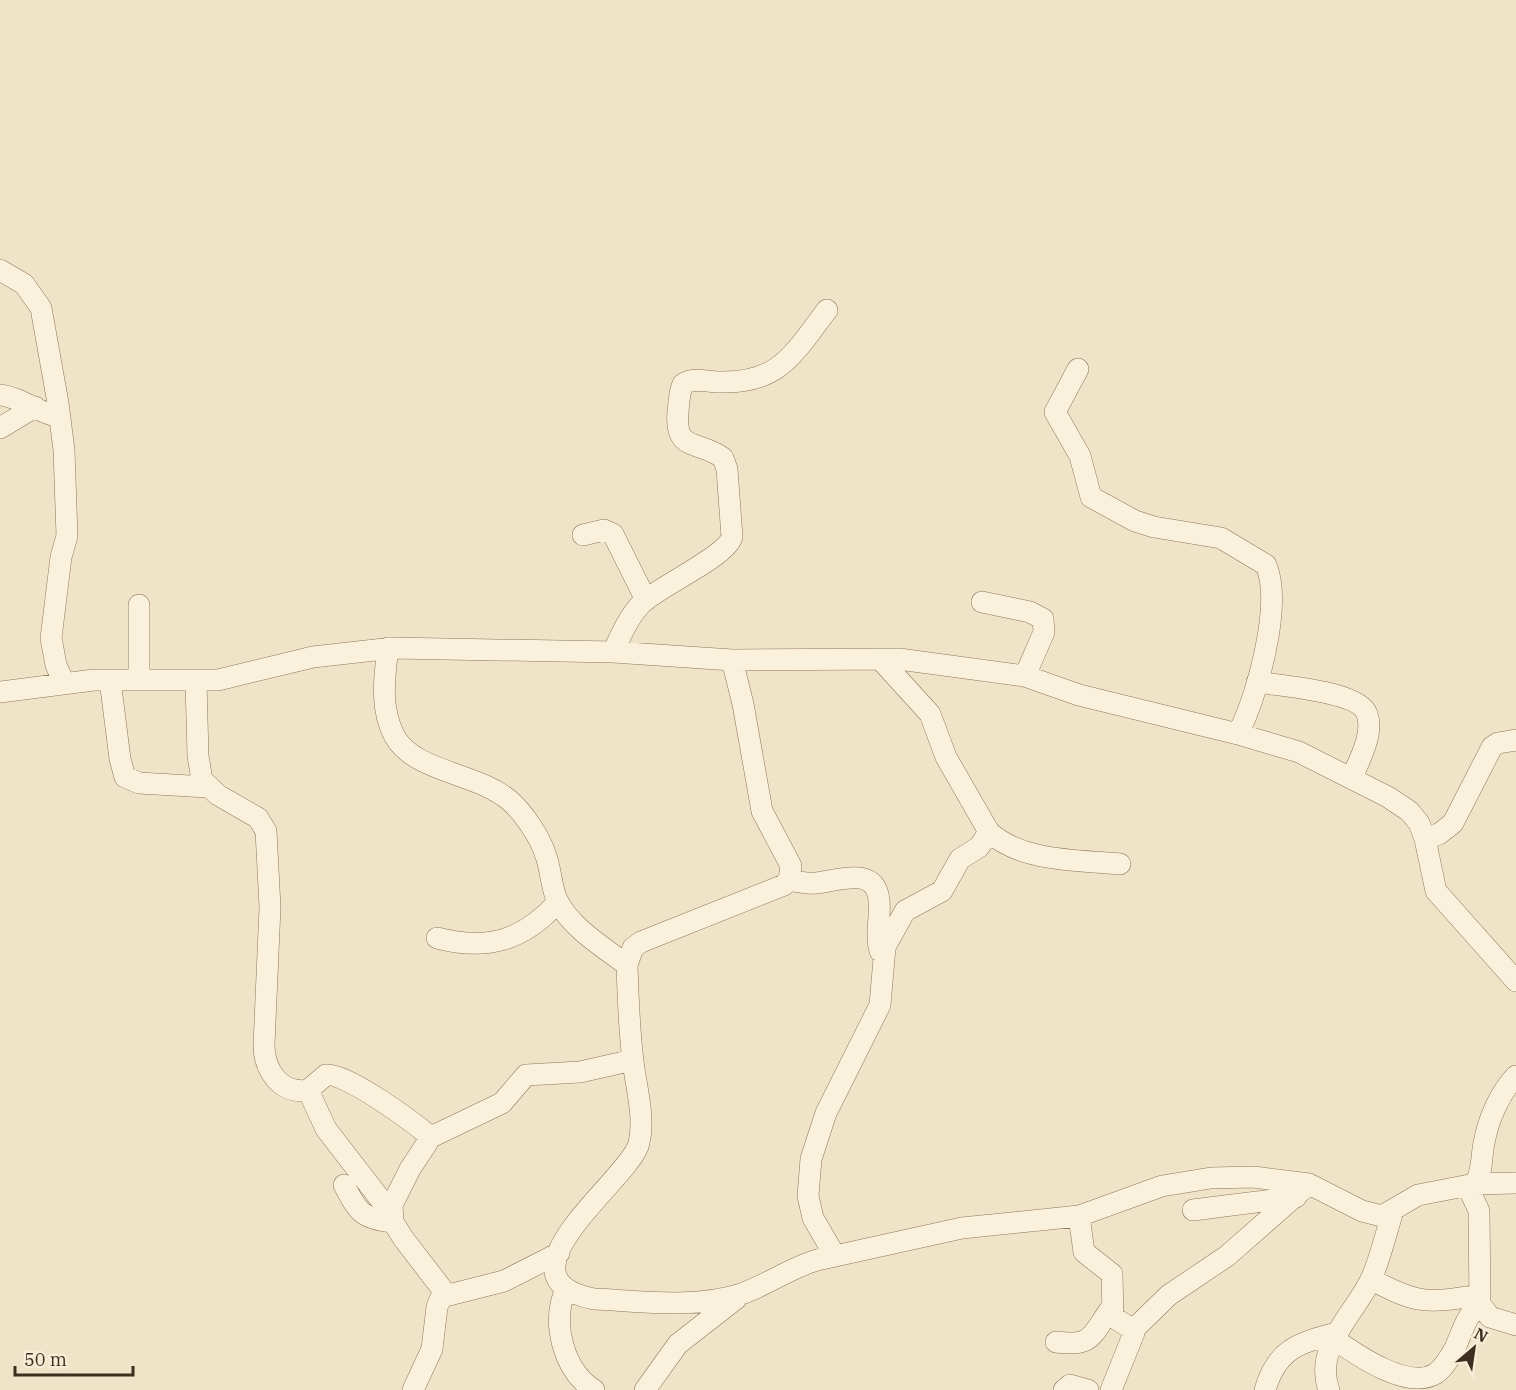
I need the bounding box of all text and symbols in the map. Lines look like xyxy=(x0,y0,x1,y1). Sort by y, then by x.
north arrow xyxy=(1444,1318,1504,1378)
text: N xyxy=(1471,1323,1492,1347)
scale bar xyxy=(15,1339,134,1377)
text: 50 m xyxy=(24,1348,67,1371)

